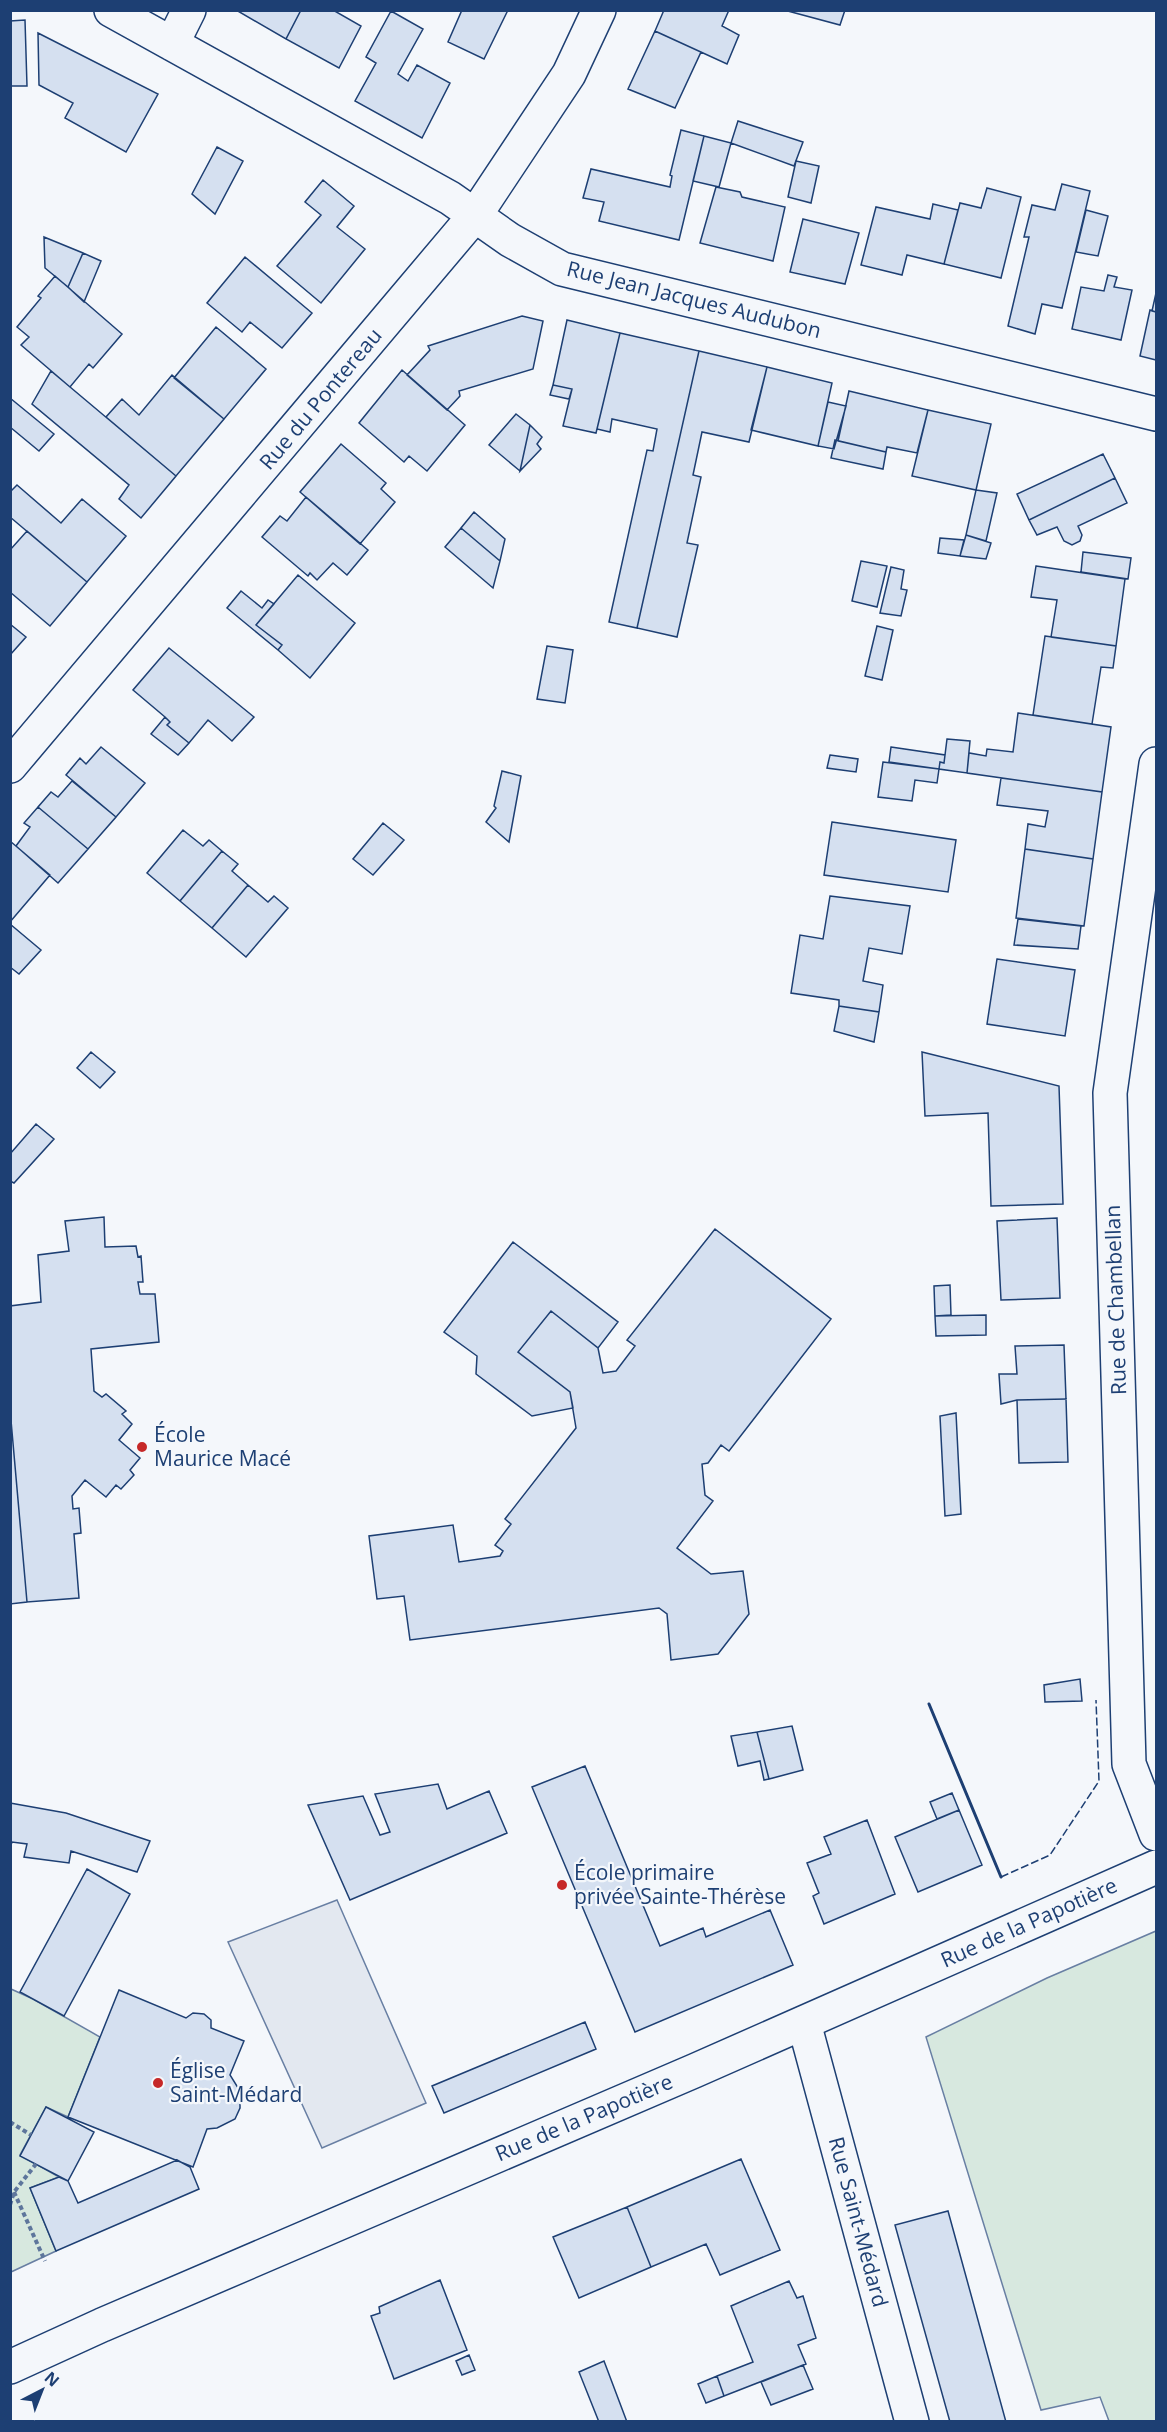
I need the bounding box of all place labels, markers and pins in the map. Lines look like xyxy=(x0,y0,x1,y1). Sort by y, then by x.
place label: École Maurice Macé xyxy=(154,1420,291,1472)
marker: École Maurice Macé xyxy=(135,1440,149,1454)
place label: École primaire privée Sainte-Thérèse xyxy=(574,1858,786,1910)
marker: École primaire privée Sainte-Thérèse xyxy=(555,1878,569,1892)
place label: Église Saint-Médard xyxy=(170,2056,302,2108)
marker: Église Saint-Médard xyxy=(151,2076,165,2090)

